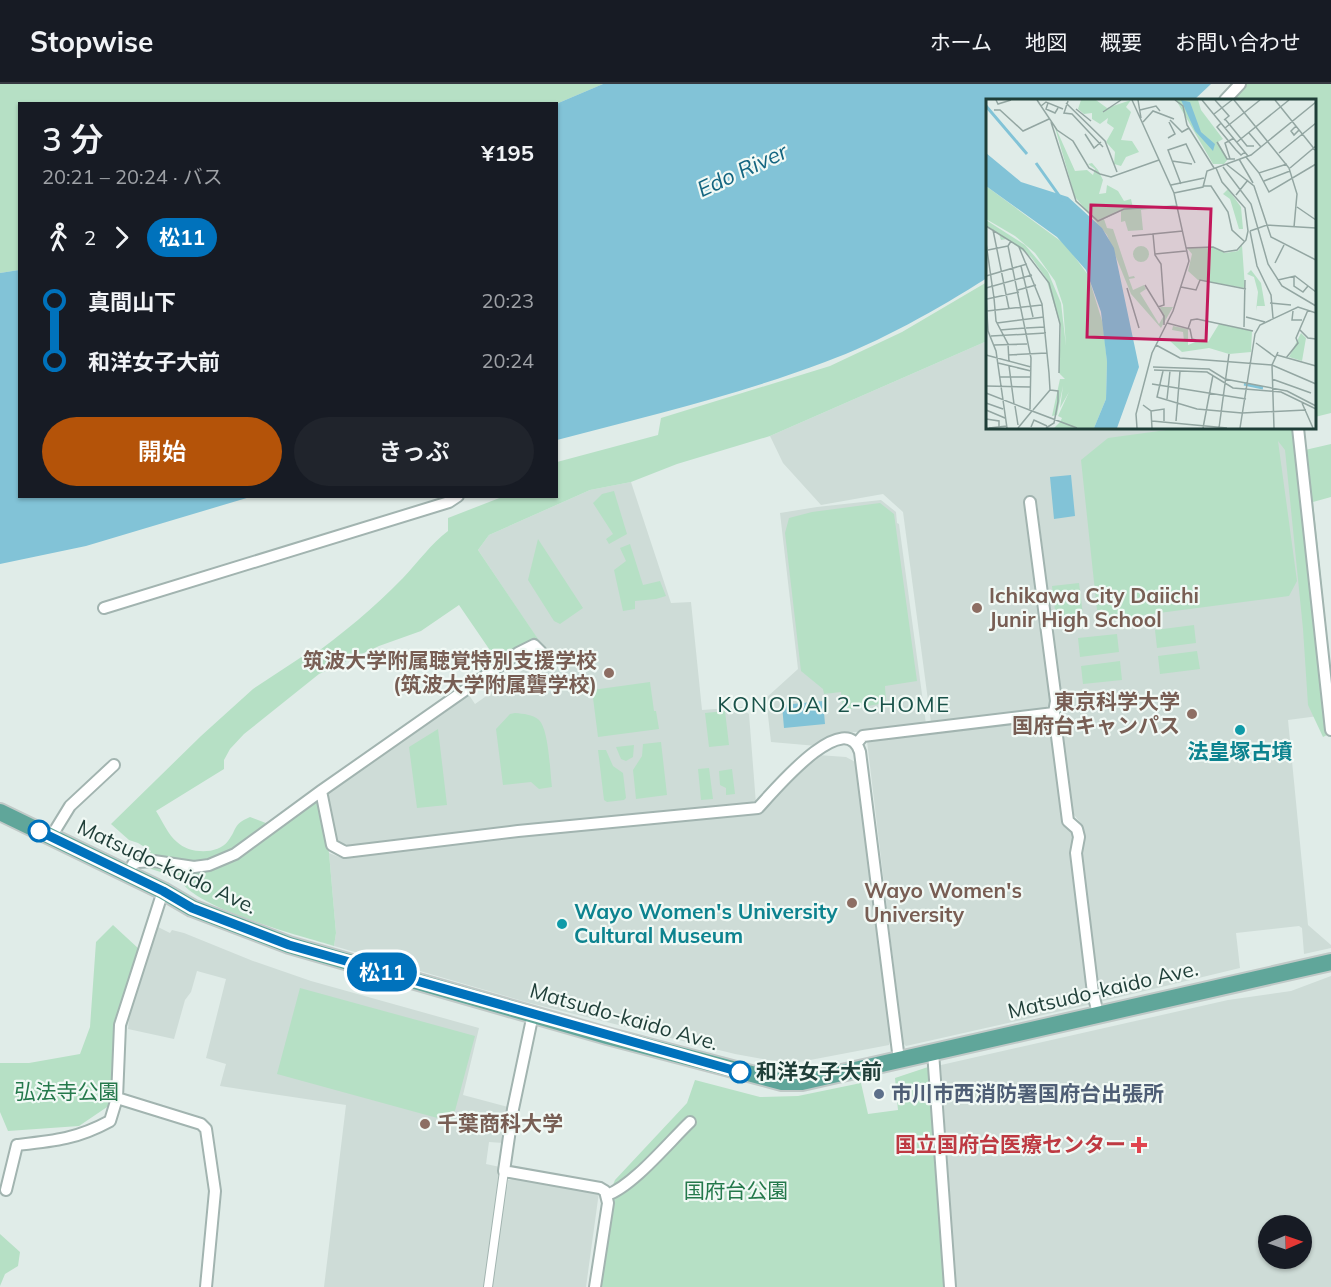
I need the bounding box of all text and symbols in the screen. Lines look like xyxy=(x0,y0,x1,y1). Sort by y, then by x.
text: Stopwise xyxy=(30,24,153,59)
text: ホーム xyxy=(930,29,992,55)
text: 地図 xyxy=(1025,29,1067,55)
text: 概要 xyxy=(1100,29,1142,55)
text: お問い合わせ xyxy=(1175,29,1301,55)
inset map xyxy=(986,99,1316,429)
text: 3 分 xyxy=(42,118,104,159)
water label: Edo River xyxy=(692,137,792,203)
text: ¥195 xyxy=(481,139,534,167)
text: 20:21 – 20:24 · バス xyxy=(42,164,223,189)
icon: walk xyxy=(42,221,75,254)
icon: forward xyxy=(105,221,138,254)
text: 松11 xyxy=(159,224,205,250)
text: 2 xyxy=(84,225,96,250)
text: 真間山下 xyxy=(88,288,176,316)
text: 20:23 xyxy=(481,288,534,313)
text: 和洋女子大前 xyxy=(88,348,220,376)
text: 20:24 xyxy=(481,348,534,373)
button: 開始 xyxy=(42,417,282,486)
button: きっぷ xyxy=(294,417,534,486)
place label: Ichikawa City Daiichi Junir High School xyxy=(989,582,1199,632)
marker: Ichikawa City Daiichi Junir High School xyxy=(970,601,984,615)
place label: 筑波大学附属聴覚特別支援学校 (筑波大学附属聾学校) xyxy=(303,647,597,697)
marker: 筑波大学附属聴覚特別支援学校 (筑波大学附属聾学校) xyxy=(602,666,616,680)
place label: 東京科学大学 国府台キャンパス xyxy=(1012,688,1180,738)
district label: KONODAI 2-CHOME xyxy=(717,690,951,718)
marker: 東京科学大学 国府台キャンパス xyxy=(1185,707,1199,721)
marker: 法皇塚古墳 xyxy=(1233,723,1247,737)
place label: 法皇塚古墳 xyxy=(1188,738,1293,764)
street label: Matsudo-kaido Ave. xyxy=(74,813,261,919)
unlabelled marker xyxy=(28,820,50,842)
place label: Wayo Women's University xyxy=(864,877,1022,927)
marker: Wayo Women's University xyxy=(845,896,859,910)
place label: Wayo Women's University Cultural Museum xyxy=(574,898,838,948)
marker: Wayo Women's University Cultural Museum xyxy=(555,917,569,931)
line badge: 松11 xyxy=(348,952,416,992)
street label: Matsudo-kaido Ave. xyxy=(1005,954,1201,1024)
text: 松11 xyxy=(359,959,405,985)
street label: Matsudo-kaido Ave. xyxy=(527,977,722,1055)
place label: 和洋女子大前 xyxy=(756,1058,882,1084)
marker: 和洋女子大前 xyxy=(729,1061,751,1083)
park label: 弘法寺公園 xyxy=(15,1078,120,1104)
place label: 市川市西消防署国府台出張所 xyxy=(891,1080,1164,1106)
marker: 市川市西消防署国府台出張所 xyxy=(872,1087,886,1101)
place label: 千葉商科大学 xyxy=(437,1110,563,1136)
marker: 千葉商科大学 xyxy=(418,1117,432,1131)
place label: 国立国府台医療センター xyxy=(895,1131,1126,1157)
marker: 国立国府台医療センター xyxy=(1130,1136,1148,1154)
park label: 国府台公園 xyxy=(684,1177,789,1203)
north arrow xyxy=(1258,1215,1312,1269)
map controls xyxy=(1258,1215,1312,1269)

